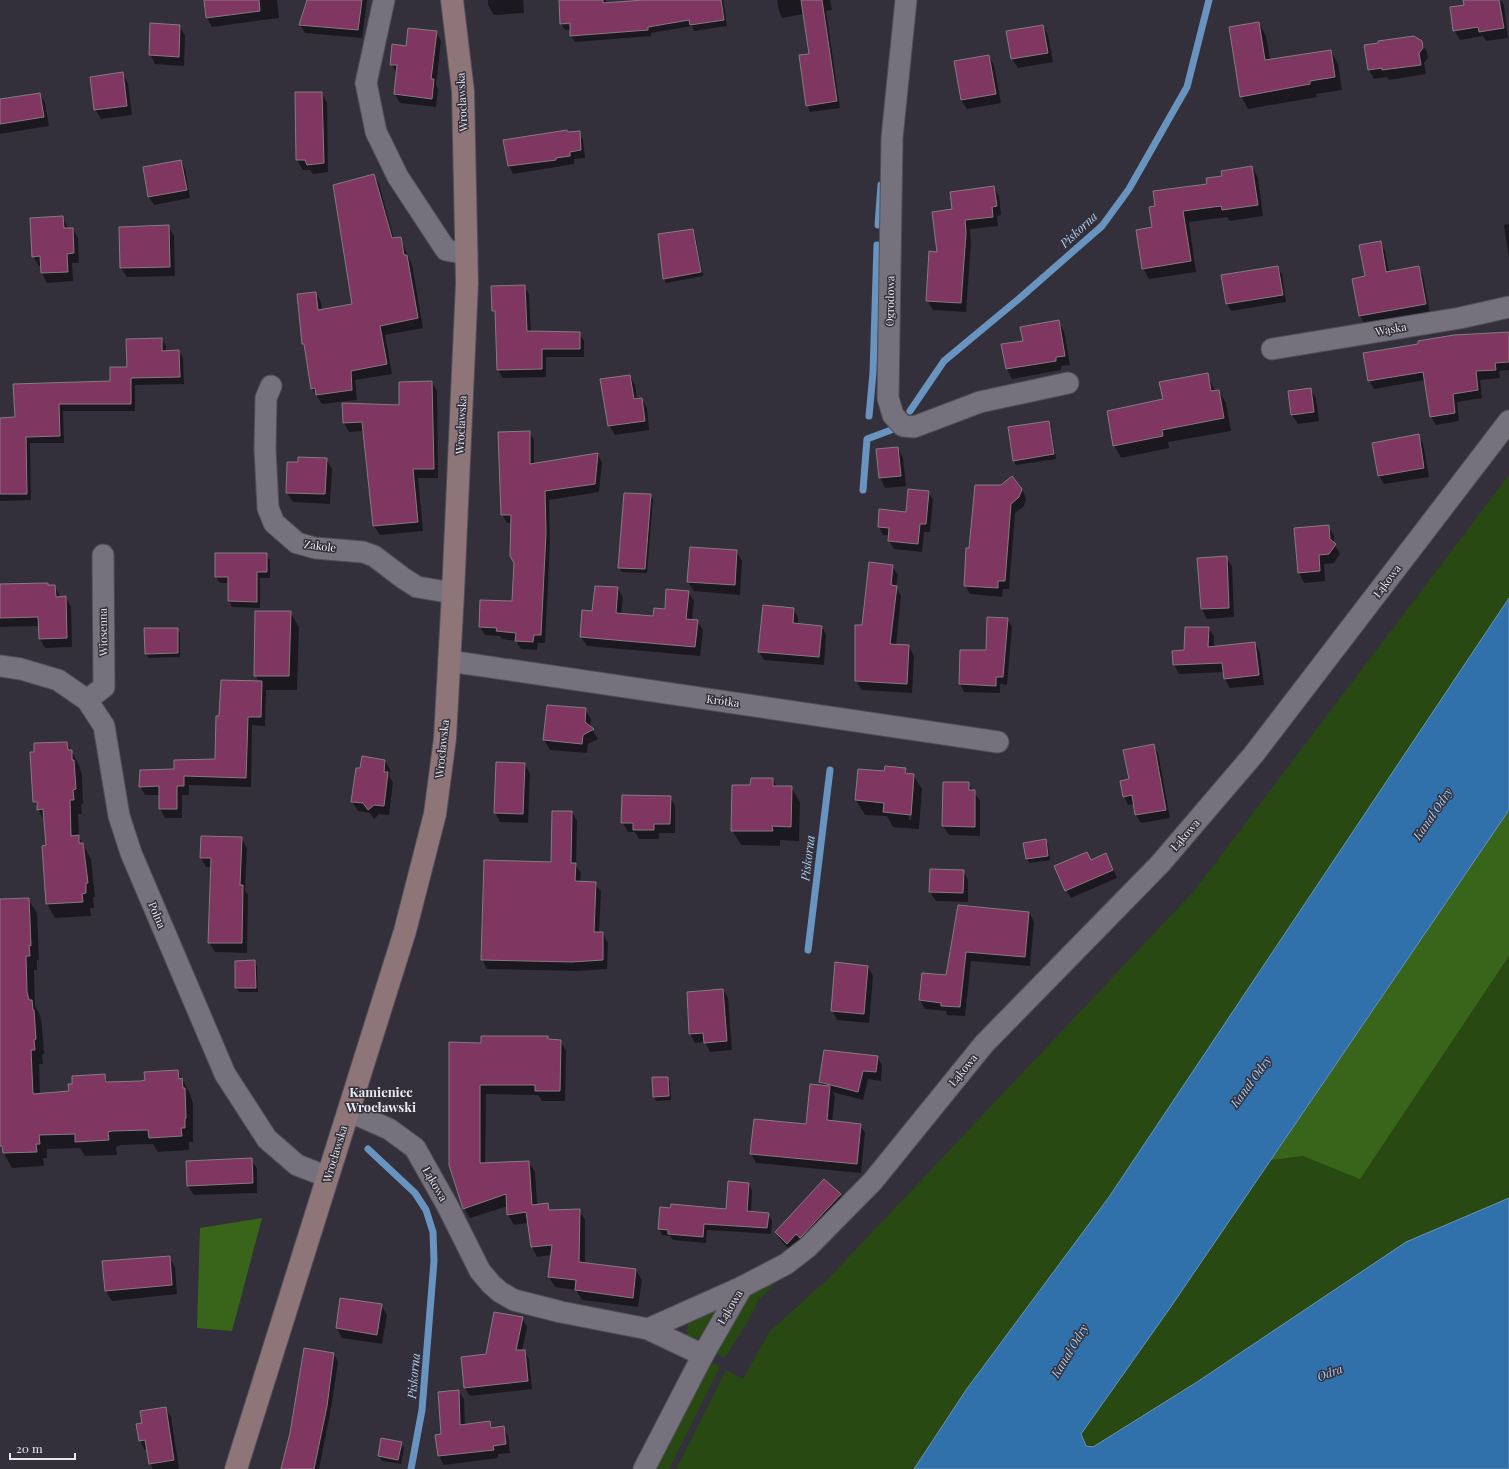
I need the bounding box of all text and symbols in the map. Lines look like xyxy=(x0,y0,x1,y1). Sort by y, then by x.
street label: Wrocławska xyxy=(452,72,471,133)
water label: Piskorna xyxy=(1055,208,1100,251)
street label: Ogrodowa xyxy=(882,275,897,327)
street label: Wąska xyxy=(1373,318,1408,339)
street label: Wrocławska xyxy=(451,395,470,456)
street label: Zakole xyxy=(303,536,337,555)
street label: Łąkowa xyxy=(1369,561,1404,600)
street label: Wiosenna xyxy=(95,607,110,657)
street label: Krótka xyxy=(706,691,741,710)
street label: Wrocławska xyxy=(431,718,452,780)
water label: Kanał Odry xyxy=(1408,784,1456,844)
street label: Łąkowa xyxy=(1167,815,1203,854)
water label: Piskorna xyxy=(796,834,818,883)
street label: Polna xyxy=(145,899,170,931)
street label: Łąkowa xyxy=(945,1050,981,1089)
water label: Kanał Odry xyxy=(1226,1052,1274,1111)
district label: Kamieniec Wrocławski xyxy=(345,1083,416,1115)
street label: Wrocławska xyxy=(318,1123,350,1185)
street label: Łąkowa xyxy=(420,1164,452,1204)
street label: Łąkowa xyxy=(713,1286,746,1327)
water label: Kanał Odry xyxy=(1046,1321,1092,1381)
water label: Piskorna xyxy=(403,1352,423,1400)
water label: Odra xyxy=(1315,1360,1345,1384)
scale bar xyxy=(10,1435,75,1461)
text: 20 m xyxy=(16,1440,43,1456)

